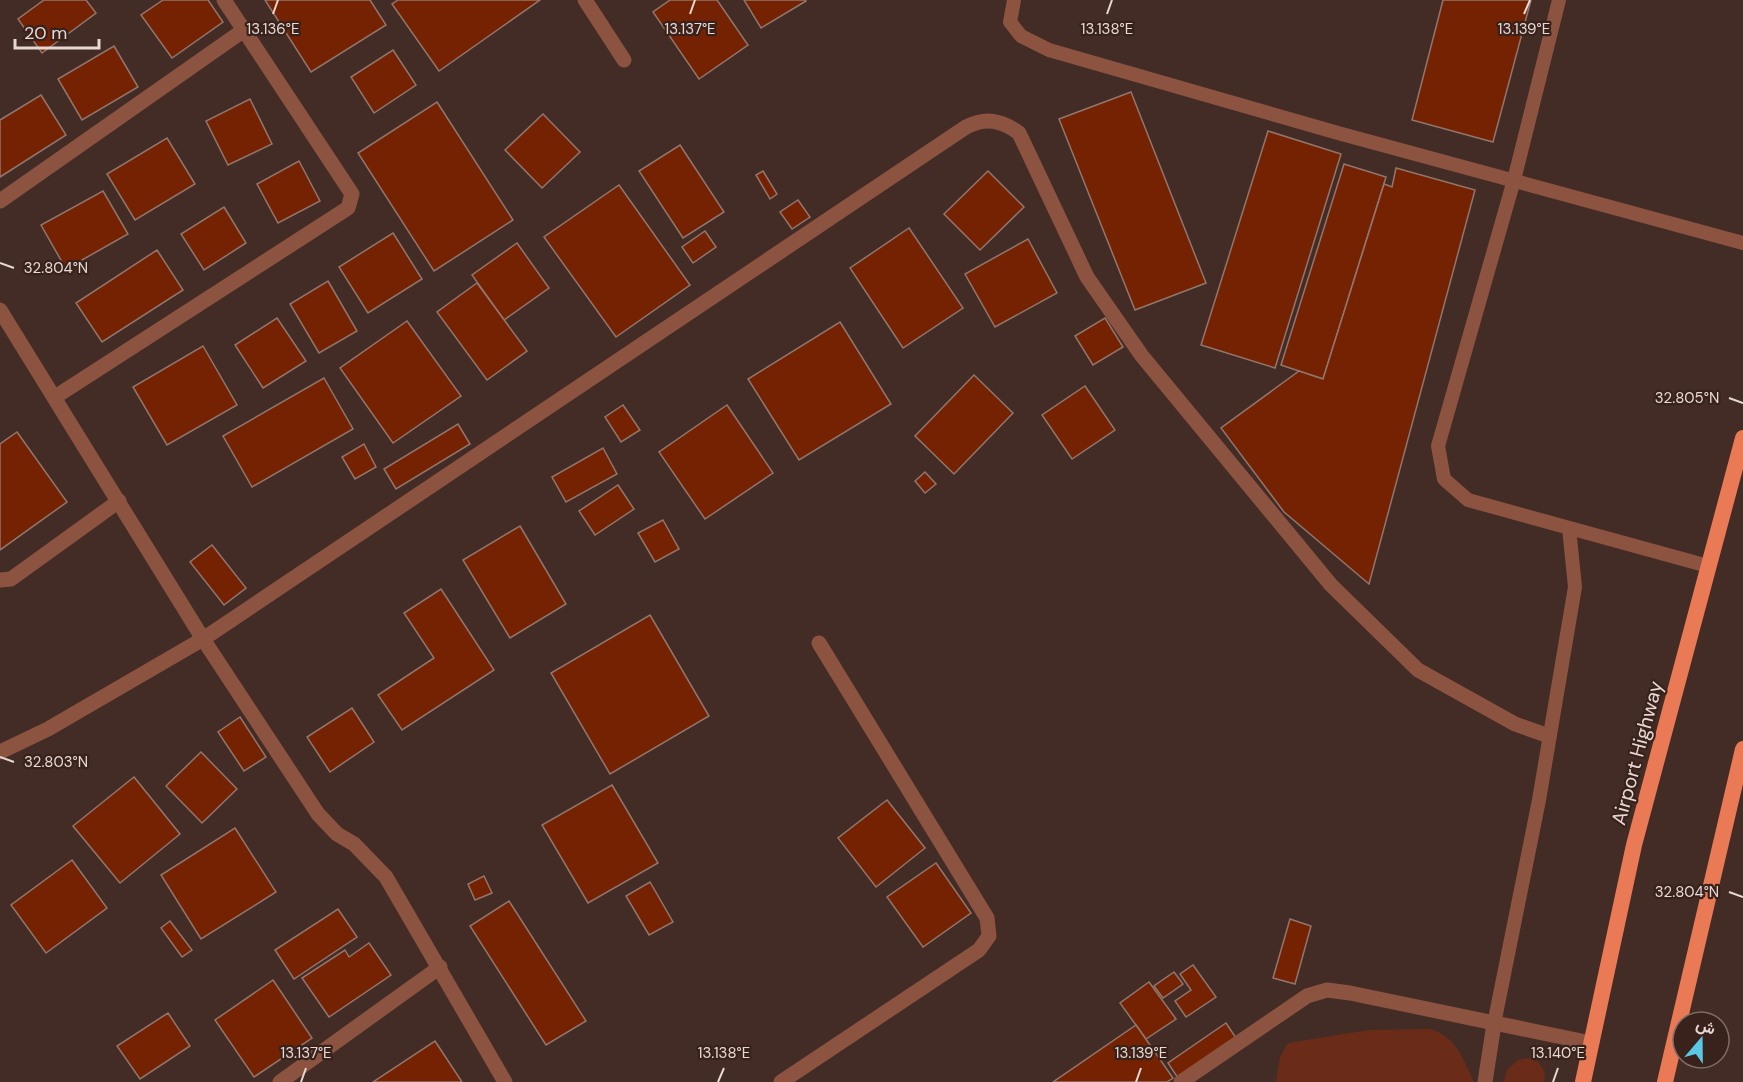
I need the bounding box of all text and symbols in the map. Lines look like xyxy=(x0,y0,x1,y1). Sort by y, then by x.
scale bar xyxy=(15,12,99,50)
text: 13.136°E xyxy=(247,19,299,39)
text: 13.137°E xyxy=(664,19,716,39)
text: 13.138°E xyxy=(1081,19,1133,39)
text: 13.139°E xyxy=(1498,19,1550,39)
text: 20 m xyxy=(24,21,67,45)
text: 32.804°N xyxy=(24,258,88,278)
text: 32.805°N xyxy=(1655,388,1719,408)
street label: Airport Highway xyxy=(1605,678,1669,828)
text: 32.803°N xyxy=(24,752,88,772)
text: 32.804°N xyxy=(1655,882,1719,902)
north arrow xyxy=(1671,1010,1731,1070)
text: ش xyxy=(1693,1013,1719,1040)
text: 13.137°E xyxy=(280,1043,332,1063)
text: 13.138°E xyxy=(698,1043,750,1063)
text: 13.139°E xyxy=(1115,1043,1167,1063)
text: 13.140°E xyxy=(1531,1043,1585,1063)

